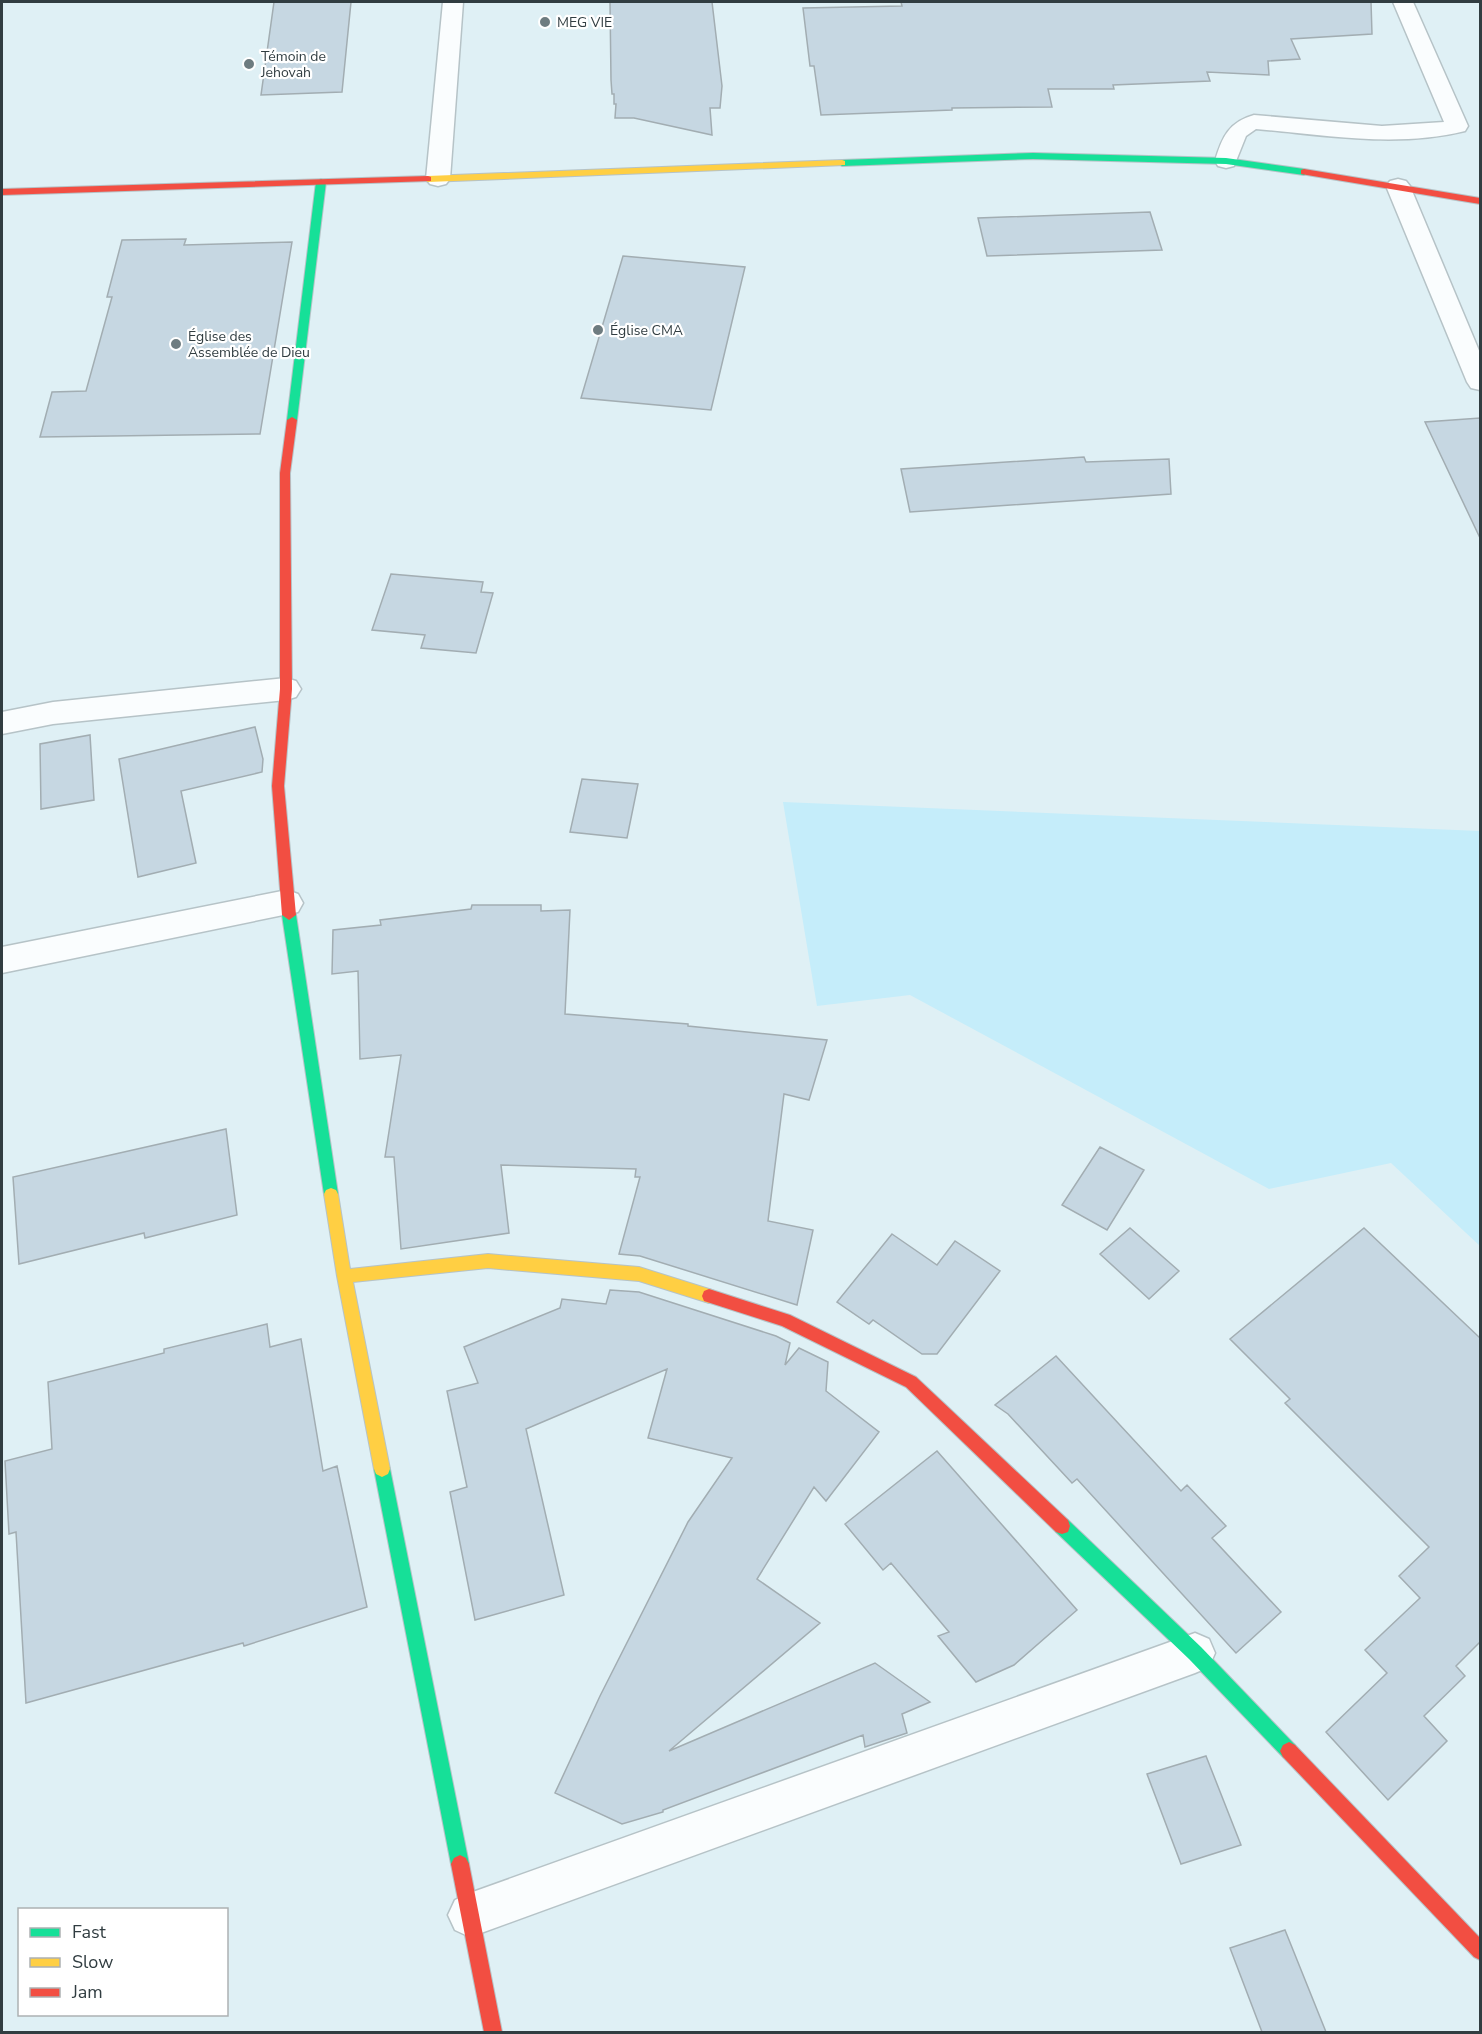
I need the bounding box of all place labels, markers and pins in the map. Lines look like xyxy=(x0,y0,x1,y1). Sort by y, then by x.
place label: MEG VIE xyxy=(557,13,612,32)
marker: MEG VIE xyxy=(538,15,552,29)
place label: Témoin de Jehovah xyxy=(260,47,326,82)
marker: Témoin de Jehovah xyxy=(242,57,256,71)
place label: Église CMA xyxy=(610,321,683,340)
marker: Église CMA xyxy=(591,323,605,337)
place label: Église des Assemblée de Dieu xyxy=(188,327,310,362)
marker: Église des Assemblée de Dieu xyxy=(169,337,183,351)

